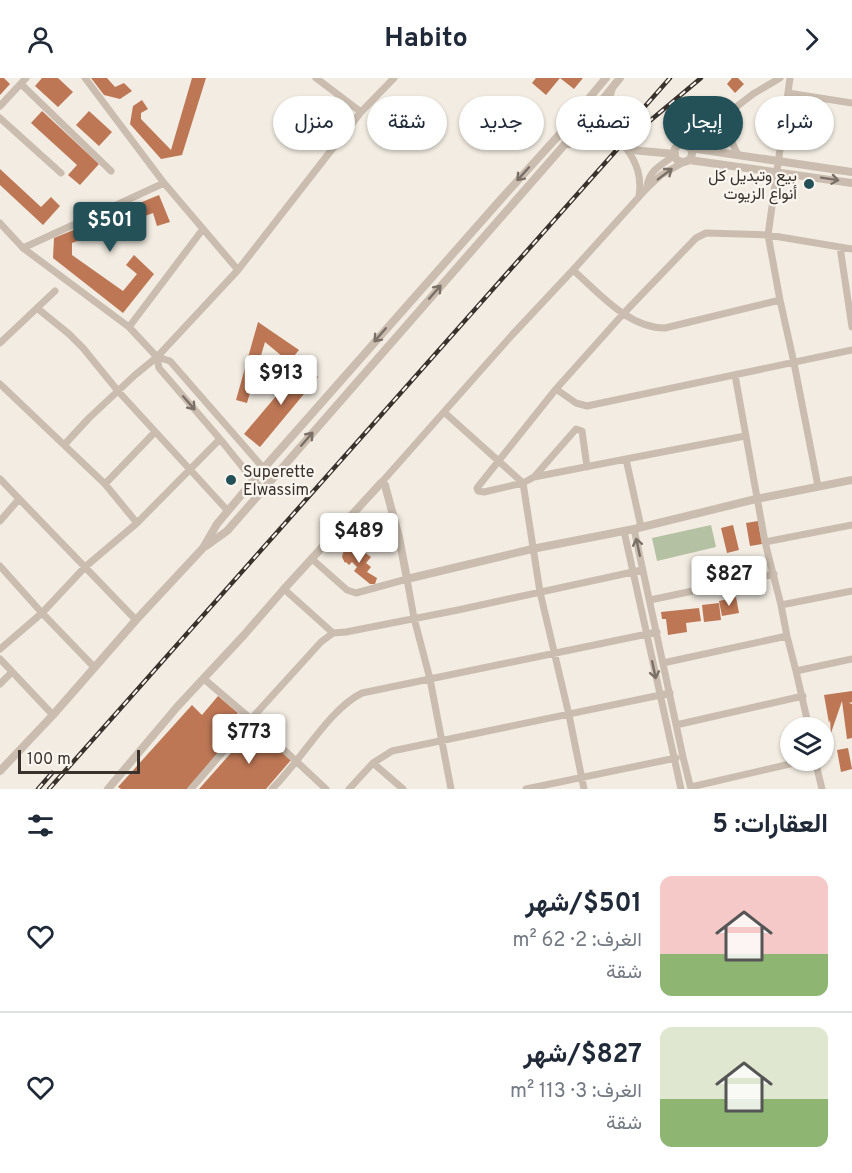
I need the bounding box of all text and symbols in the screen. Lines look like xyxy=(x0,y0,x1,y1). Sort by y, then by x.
text: Habito xyxy=(384,22,468,56)
icon: person xyxy=(24,23,57,56)
icon: forward xyxy=(795,23,828,56)
chip: منزل xyxy=(273,96,355,150)
chip: شقة xyxy=(367,96,447,150)
chip: جديد xyxy=(459,96,544,150)
chip: تصفية xyxy=(556,96,651,150)
chip: إيجار xyxy=(663,96,743,150)
chip: شراء xyxy=(755,96,834,150)
one-way arrow xyxy=(516,166,530,181)
place label: بيع وتبديل كل أنواع الزيوت xyxy=(708,167,797,205)
one-way arrow xyxy=(657,168,673,181)
one-way arrow xyxy=(819,174,839,185)
marker: بيع وتبديل كل أنواع الزيوت xyxy=(802,177,816,191)
pin: $501 xyxy=(74,202,146,253)
text: $501 xyxy=(87,208,133,234)
one-way arrow xyxy=(428,285,442,300)
one-way arrow xyxy=(373,328,387,343)
pin: $913 xyxy=(245,355,317,406)
text: $913 xyxy=(259,361,303,387)
one-way arrow xyxy=(182,396,196,411)
one-way arrow xyxy=(300,431,313,447)
place label: Superette Elwassim xyxy=(243,463,314,501)
marker: Superette Elwassim xyxy=(224,473,238,487)
pin: $489 xyxy=(323,513,395,564)
text: $489 xyxy=(334,519,384,545)
one-way arrow xyxy=(631,538,643,557)
pin: $827 xyxy=(693,556,765,607)
text: $827 xyxy=(705,562,753,588)
one-way arrow xyxy=(649,660,660,679)
pin: $773 xyxy=(213,714,285,765)
map controls xyxy=(780,717,834,771)
button: layers xyxy=(780,717,834,771)
text: $773 xyxy=(226,720,272,746)
scale bar xyxy=(18,747,140,774)
text: 100 m xyxy=(27,750,71,770)
icon: filters xyxy=(24,809,57,842)
text: العقارات: 5 xyxy=(712,809,828,842)
text: $501/شهر xyxy=(525,888,642,921)
icon: home xyxy=(708,900,780,972)
icon: heart xyxy=(24,920,57,953)
text: الغرف: 2 · 62 m² xyxy=(513,928,642,954)
text: شقة xyxy=(606,960,642,986)
text: $827/شهر xyxy=(523,1039,642,1072)
icon: home xyxy=(708,1051,780,1123)
icon: heart xyxy=(24,1071,57,1104)
text: الغرف: 3 · 113 m² xyxy=(510,1079,642,1105)
text: شقة xyxy=(606,1111,642,1137)

